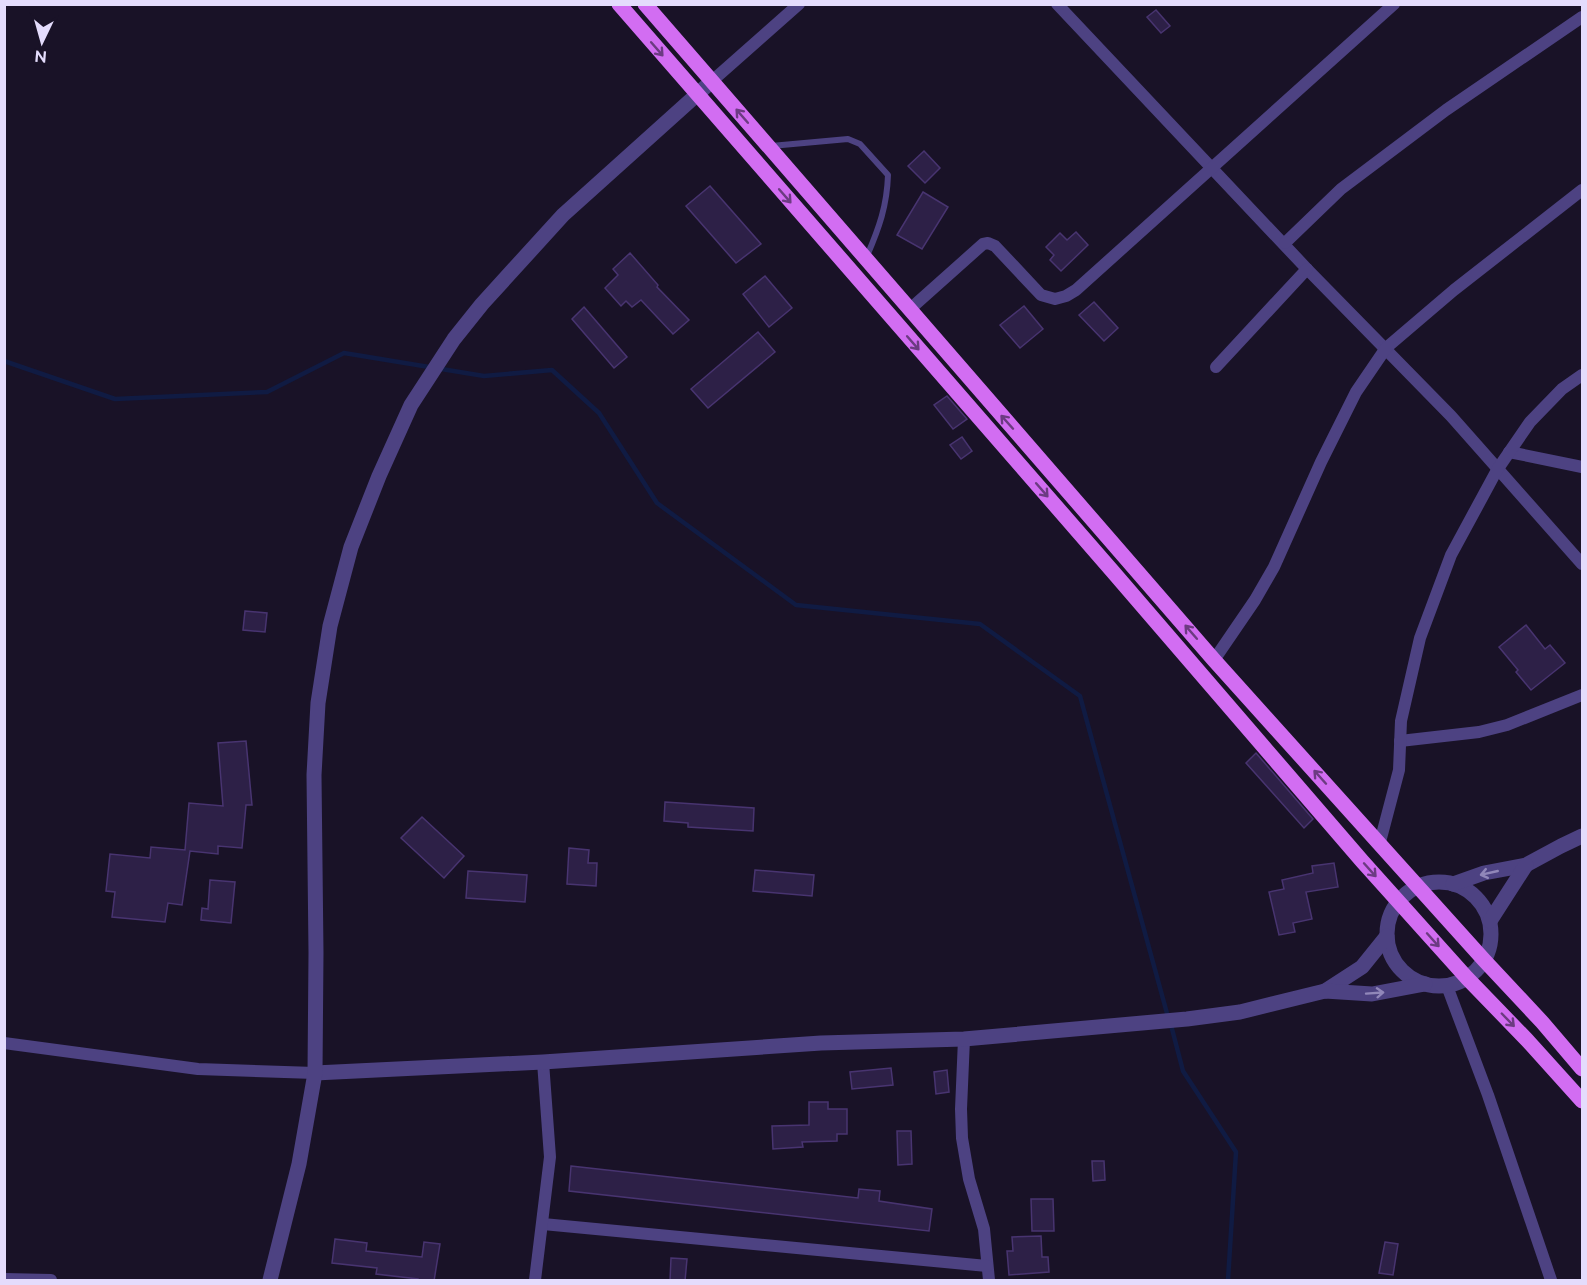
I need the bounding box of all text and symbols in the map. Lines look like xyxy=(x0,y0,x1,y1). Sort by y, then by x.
north arrow xyxy=(12,12,72,72)
one-way arrow xyxy=(650,41,664,56)
text: N xyxy=(34,46,48,66)
one-way arrow xyxy=(735,108,749,123)
one-way arrow xyxy=(778,188,792,203)
one-way arrow xyxy=(906,336,920,351)
one-way arrow xyxy=(1000,415,1014,430)
one-way arrow xyxy=(1035,482,1048,498)
one-way arrow xyxy=(1184,624,1197,640)
one-way arrow xyxy=(1314,770,1328,785)
one-way arrow xyxy=(1363,862,1377,877)
one-way arrow xyxy=(1480,867,1499,879)
one-way arrow xyxy=(1426,932,1440,947)
one-way arrow xyxy=(1365,988,1385,999)
one-way arrow xyxy=(1500,1012,1515,1027)

